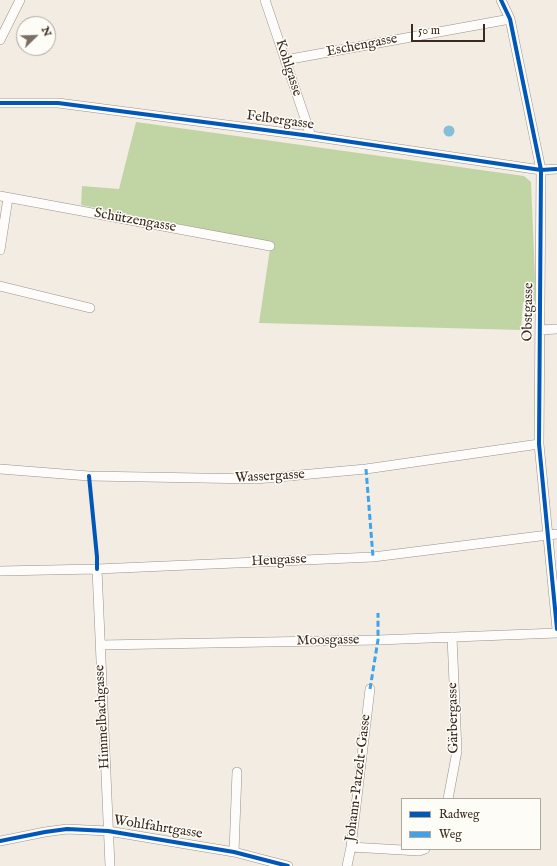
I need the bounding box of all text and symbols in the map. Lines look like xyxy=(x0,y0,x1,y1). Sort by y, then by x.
north arrow xyxy=(16,16,56,56)
scale bar xyxy=(413,16,487,42)
text: 50 m xyxy=(418,23,440,38)
text: N xyxy=(38,25,54,39)
street label: Eschengasse xyxy=(325,31,399,61)
street label: Kohlgasse xyxy=(271,37,305,99)
street label: Felbergasse xyxy=(245,108,315,134)
street label: Schützengasse xyxy=(93,206,177,236)
street label: Obstgasse xyxy=(520,282,538,342)
street label: Wassergasse xyxy=(235,467,305,487)
street label: Heugasse xyxy=(251,551,307,571)
street label: Moosgasse xyxy=(296,632,360,650)
street label: Himmelbachgasse xyxy=(92,664,114,770)
street label: Gärbergasse xyxy=(445,682,463,754)
street label: Johann-Patzelt-Gasse xyxy=(343,713,375,843)
legend xyxy=(401,798,541,850)
text: Radweg xyxy=(439,807,479,822)
street label: Wohlfahrtgasse xyxy=(112,813,204,843)
text: Weg xyxy=(439,827,462,842)

